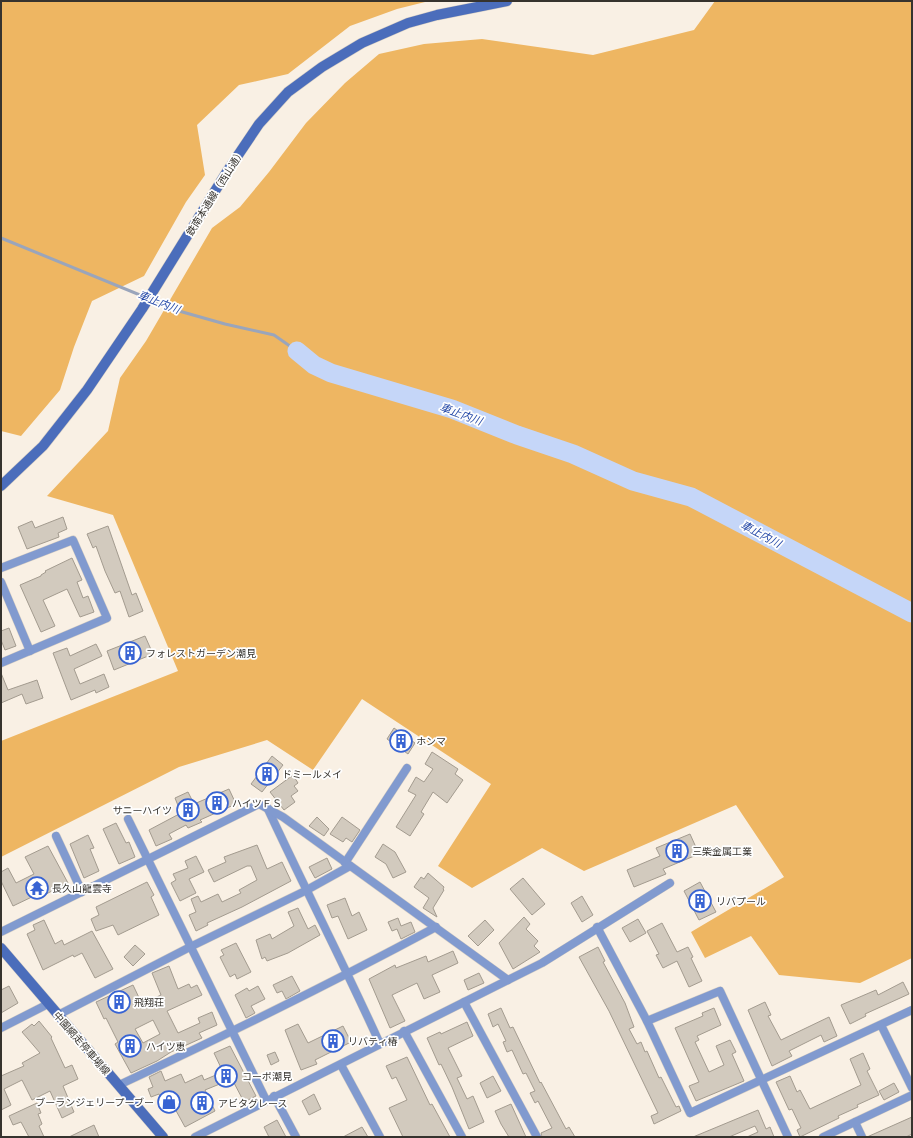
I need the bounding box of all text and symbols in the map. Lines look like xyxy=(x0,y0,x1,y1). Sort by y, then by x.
street label: 鉄南本通線（西山通） xyxy=(184,147,247,238)
water label: 車止内川 xyxy=(136,289,183,316)
water label: 車止内川 xyxy=(438,401,485,428)
water label: 車止内川 xyxy=(739,518,784,550)
building icon: フォレストガーデン潮見 xyxy=(117,640,143,666)
place label: フォレストガーデン潮見 xyxy=(146,648,256,659)
building icon: ホンマ xyxy=(388,728,414,754)
place label: ホンマ xyxy=(416,736,446,747)
building icon: ドミールメイ xyxy=(254,761,280,787)
place label: ドミールメイ xyxy=(282,769,342,780)
building icon: ハイツＦＳ xyxy=(204,790,230,816)
building icon: サニーハイツ xyxy=(175,797,201,823)
place label: ハイツＦＳ xyxy=(232,798,282,809)
place label: サニーハイツ xyxy=(112,805,172,816)
building icon: 三柴金属工業 xyxy=(664,838,690,864)
place label: 三柴金属工業 xyxy=(692,846,752,857)
temple icon: 長久山龍雲寺 xyxy=(24,875,50,901)
place label: 長久山龍雲寺 xyxy=(52,883,112,894)
building icon: リバプール xyxy=(687,888,713,914)
place label: リバプール xyxy=(716,896,766,907)
building icon: 飛翔荘 xyxy=(106,989,132,1015)
place label: 飛翔荘 xyxy=(134,997,164,1008)
street label: 中園網走停車場線 xyxy=(51,1010,112,1077)
building icon: リバティ椿 xyxy=(320,1028,346,1054)
building icon: ハイツ恵 xyxy=(117,1033,143,1059)
place label: リバティ椿 xyxy=(348,1036,397,1047)
place label: ハイツ恵 xyxy=(146,1041,186,1052)
building icon: コーポ潮見 xyxy=(213,1063,239,1089)
place label: コーポ潮見 xyxy=(242,1071,292,1082)
shop icon: ブーランジェリープーブー xyxy=(156,1089,182,1115)
building icon: アビタグレース xyxy=(189,1090,215,1116)
place label: ブーランジェリープーブー xyxy=(35,1097,154,1108)
place label: アビタグレース xyxy=(218,1098,288,1109)

